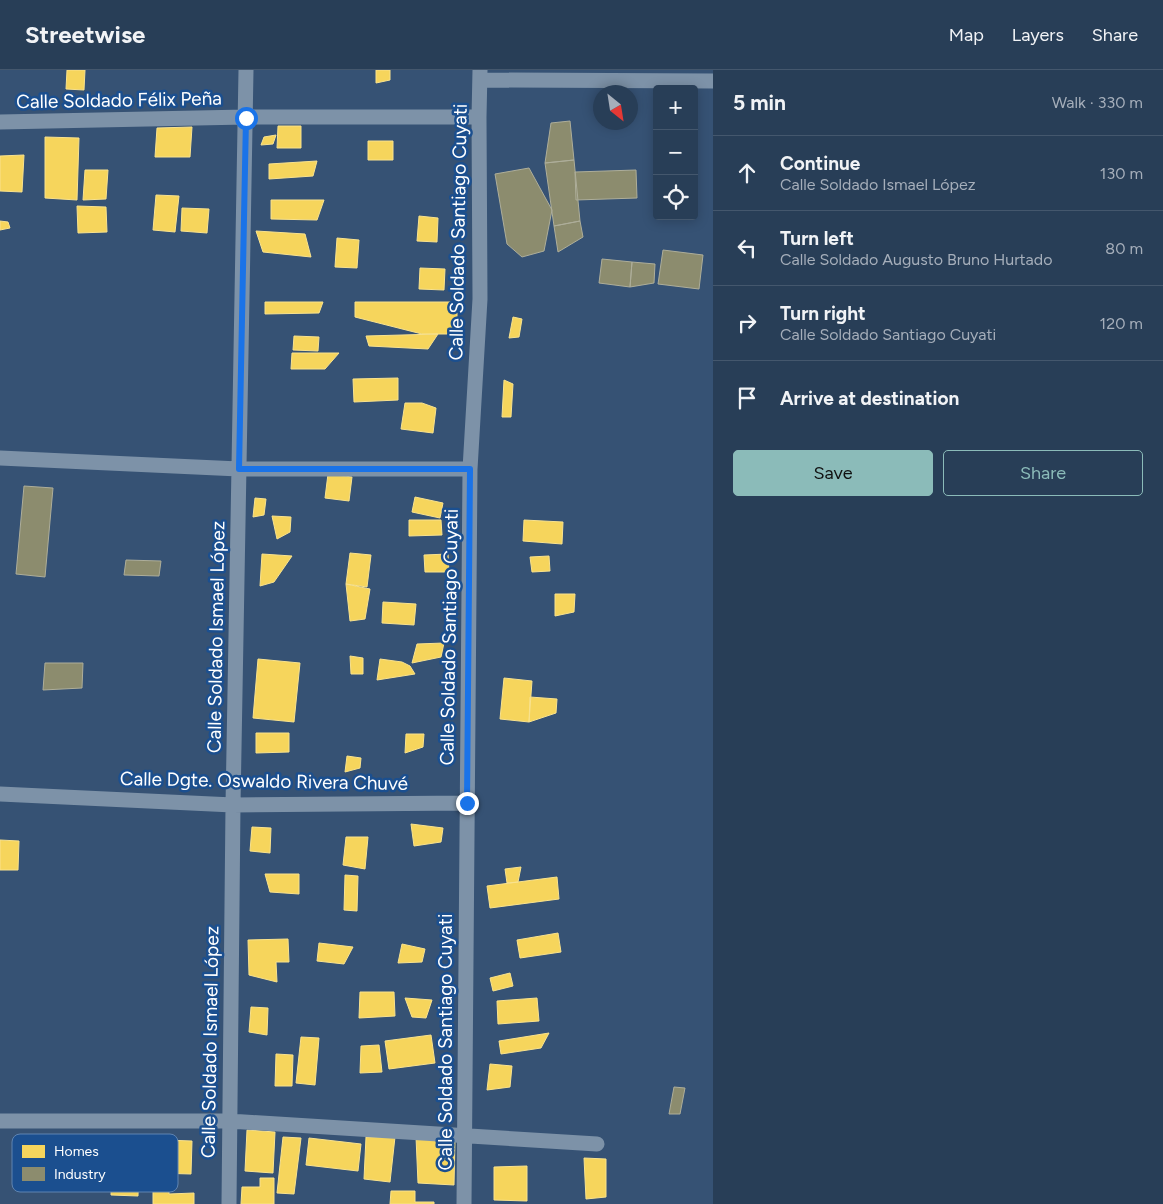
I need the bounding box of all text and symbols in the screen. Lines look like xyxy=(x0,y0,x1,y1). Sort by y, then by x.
text: Streetwise xyxy=(25,20,145,49)
text: Map xyxy=(949,24,984,46)
text: Layers xyxy=(1012,24,1064,46)
text: Share xyxy=(1092,24,1138,46)
north arrow xyxy=(593,85,638,130)
map controls xyxy=(653,85,698,220)
button: + xyxy=(653,85,698,130)
street label: Calle Soldado Félix Peña xyxy=(16,87,222,113)
text: 5 min xyxy=(733,90,786,115)
text: Walk · 330 m xyxy=(1052,93,1143,112)
street label: Calle Soldado Santiago Cuyati xyxy=(444,103,472,361)
route start xyxy=(235,107,258,130)
button: − xyxy=(653,130,698,175)
text: Continue xyxy=(780,152,860,175)
icon: ahead xyxy=(733,159,761,187)
text: 130 m xyxy=(1100,164,1143,183)
button: locate xyxy=(653,175,698,220)
text: Calle Soldado Ismael López xyxy=(780,175,976,194)
text: Turn left xyxy=(780,227,854,250)
icon: left xyxy=(733,234,761,262)
text: 80 m xyxy=(1105,239,1143,258)
text: Calle Soldado Augusto Bruno Hurtado xyxy=(780,250,1052,269)
text: Turn right xyxy=(780,302,866,325)
icon: right xyxy=(733,309,761,337)
text: 120 m xyxy=(1100,314,1143,333)
text: Calle Soldado Santiago Cuyati xyxy=(780,325,996,344)
icon: arrive xyxy=(733,384,761,412)
text: Arrive at destination xyxy=(780,387,959,410)
button: Save xyxy=(733,450,933,496)
button: Share xyxy=(943,450,1143,496)
street label: Calle Soldado Santiago Cuyati xyxy=(435,508,463,766)
street label: Calle Soldado Ismael López xyxy=(202,521,230,753)
street label: Calle Dgte. Oswaldo Rivera Chuvé xyxy=(120,767,408,795)
route end xyxy=(456,792,479,815)
street label: Calle Soldado Santiago Cuyati xyxy=(434,914,457,1170)
street label: Calle Soldado Ismael López xyxy=(196,926,224,1158)
legend xyxy=(12,1134,178,1192)
text: Homes xyxy=(54,1143,99,1160)
text: Industry xyxy=(54,1166,106,1183)

